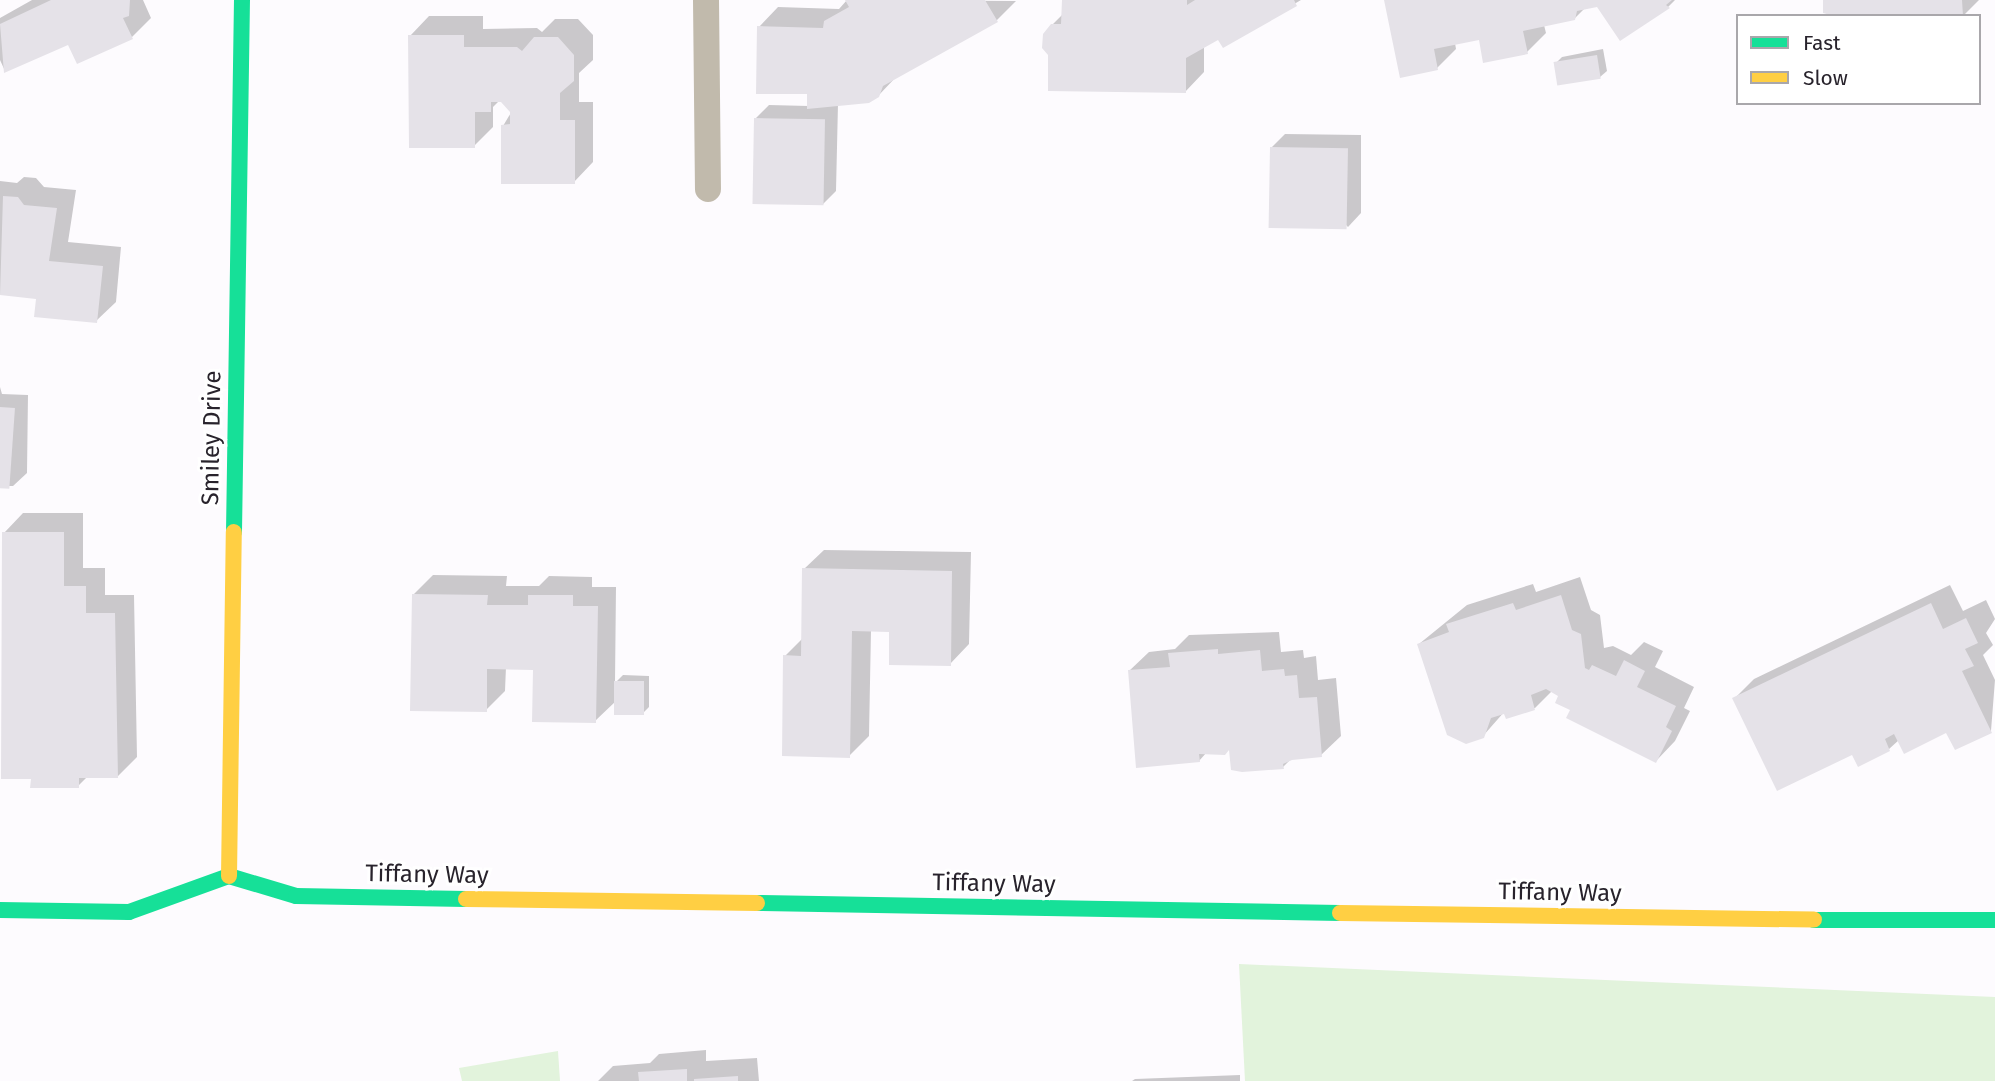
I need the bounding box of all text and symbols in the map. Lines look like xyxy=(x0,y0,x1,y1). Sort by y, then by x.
legend xyxy=(1736,14,1981,105)
text: Fast xyxy=(1803,30,1841,56)
text: Slow xyxy=(1803,65,1848,91)
street label: Smiley Drive xyxy=(196,370,228,506)
street label: Tiffany Way xyxy=(365,860,489,890)
street label: Tiffany Way xyxy=(932,869,1056,899)
street label: Tiffany Way xyxy=(1498,878,1622,908)

